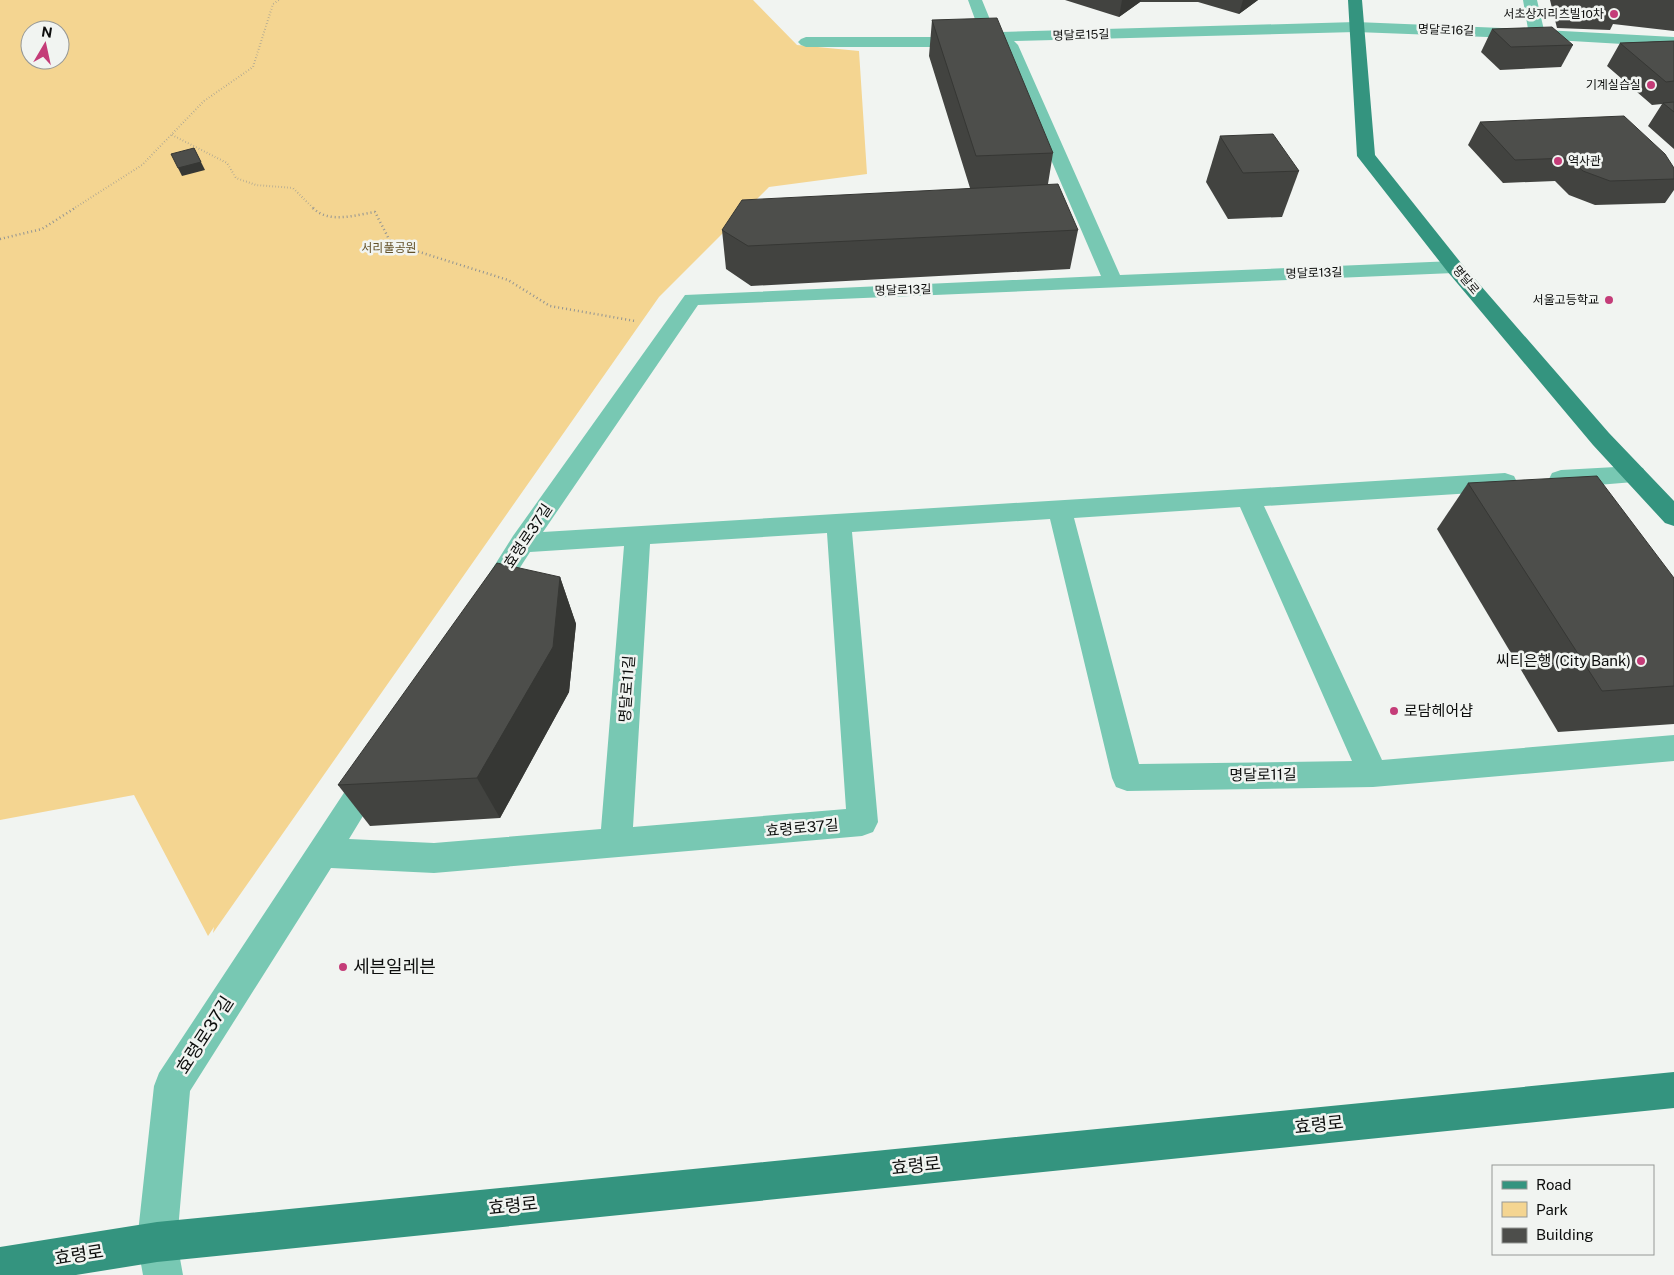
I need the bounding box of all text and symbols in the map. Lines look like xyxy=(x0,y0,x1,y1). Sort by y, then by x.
place label: 서초상지리츠빌10차 xyxy=(1503,7,1604,21)
marker: 서초상지리츠빌10차 xyxy=(1608,8,1620,20)
north arrow xyxy=(20,20,70,70)
street label: 명달로16길 xyxy=(1418,22,1474,38)
text: N xyxy=(40,23,54,41)
street label: 명달로15길 xyxy=(1052,27,1110,43)
place label: 기계실습실 xyxy=(1586,78,1641,92)
marker: 기계실습실 xyxy=(1645,79,1657,91)
place label: 역사관 xyxy=(1568,154,1601,168)
marker: 역사관 xyxy=(1552,155,1564,167)
park label: 서리풀공원 xyxy=(361,241,417,255)
street label: 명달로 xyxy=(1450,263,1482,297)
street label: 명달로13길 xyxy=(1285,265,1343,281)
street label: 명달로13길 xyxy=(874,282,932,298)
place label: 서울고등학교 xyxy=(1533,293,1599,307)
marker: 서울고등학교 xyxy=(1603,294,1615,306)
street label: 효령로37길 xyxy=(500,501,555,571)
place label: 씨티은행 (City Bank) xyxy=(1496,652,1631,669)
street label: 명달로11길 xyxy=(616,655,637,723)
marker: 씨티은행 (City Bank) xyxy=(1635,655,1647,667)
place label: 로담헤어샵 xyxy=(1404,702,1473,719)
marker: 로담헤어샵 xyxy=(1388,705,1400,717)
street label: 명달로11길 xyxy=(1229,765,1297,784)
street label: 효령로37길 xyxy=(765,816,839,839)
place label: 세븐일레븐 xyxy=(353,956,436,977)
marker: 세븐일레븐 xyxy=(337,961,349,973)
street label: 효령로37길 xyxy=(172,992,237,1077)
street label: 효령로 xyxy=(1293,1111,1345,1138)
street label: 효령로 xyxy=(890,1152,942,1179)
legend xyxy=(1492,1165,1654,1255)
text: Road xyxy=(1536,1176,1572,1193)
street label: 효령로 xyxy=(487,1192,539,1219)
text: Park xyxy=(1536,1201,1568,1218)
text: Building xyxy=(1536,1226,1594,1243)
street label: 효령로 xyxy=(53,1240,105,1269)

